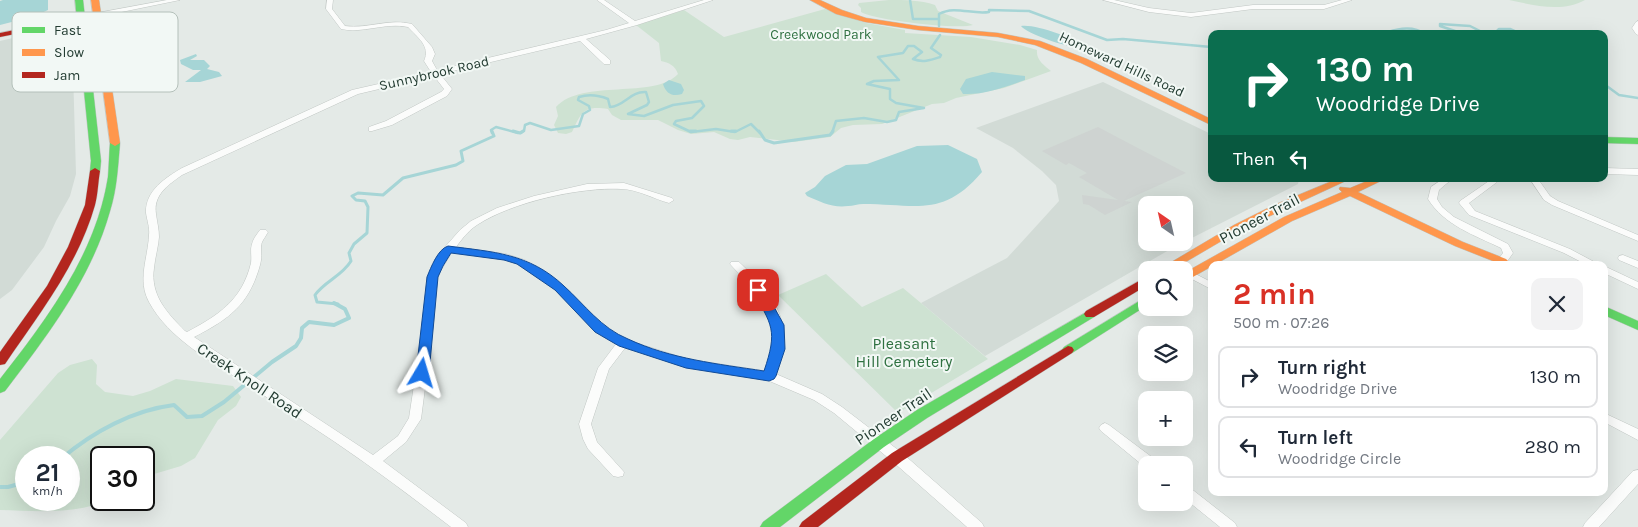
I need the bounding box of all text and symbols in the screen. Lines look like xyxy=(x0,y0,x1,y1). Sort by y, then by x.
legend xyxy=(12,12,178,92)
text: Fast xyxy=(54,22,81,39)
park label: Creekwood Park xyxy=(770,26,872,43)
street label: Homeward Hills Road xyxy=(1057,28,1187,101)
text: Slow xyxy=(54,44,84,61)
text: 130 m xyxy=(1316,49,1414,90)
icon: right xyxy=(1233,50,1298,115)
street label: Sunnybrook Road xyxy=(377,53,491,94)
text: Jam xyxy=(54,67,80,84)
text: Woodridge Drive xyxy=(1316,91,1480,117)
icon: left xyxy=(1285,145,1313,173)
text: Then xyxy=(1233,148,1275,170)
street label: Pioneer Trail xyxy=(1216,189,1303,248)
north arrow xyxy=(1138,196,1192,251)
map controls xyxy=(1138,196,1193,511)
button: search xyxy=(1138,261,1193,316)
pin xyxy=(737,269,779,311)
icon: arrive xyxy=(744,276,772,304)
text: 2 min xyxy=(1233,276,1316,312)
button: close xyxy=(1531,278,1583,330)
text: 500 m · 07:26 xyxy=(1233,313,1329,332)
button: layers xyxy=(1138,326,1193,381)
park label: Pleasant Hill Cemetery xyxy=(856,334,953,371)
street label: Creek Knoll Road xyxy=(194,338,306,423)
position arrow xyxy=(395,346,447,398)
text: Turn right xyxy=(1278,357,1367,379)
icon: right xyxy=(1235,363,1263,391)
text: 130 m xyxy=(1530,366,1581,388)
text: Woodridge Drive xyxy=(1278,379,1397,398)
street label: Pioneer Trail xyxy=(851,384,935,449)
button: + xyxy=(1138,391,1193,446)
text: Turn left xyxy=(1278,427,1353,449)
icon: left xyxy=(1235,433,1263,461)
text: 280 m xyxy=(1525,436,1581,458)
speed limit sign: 30 xyxy=(90,446,155,511)
text: Woodridge Circle xyxy=(1278,449,1401,468)
button: − xyxy=(1138,456,1193,511)
text: 21 xyxy=(35,458,60,487)
text: km/h xyxy=(32,484,63,498)

